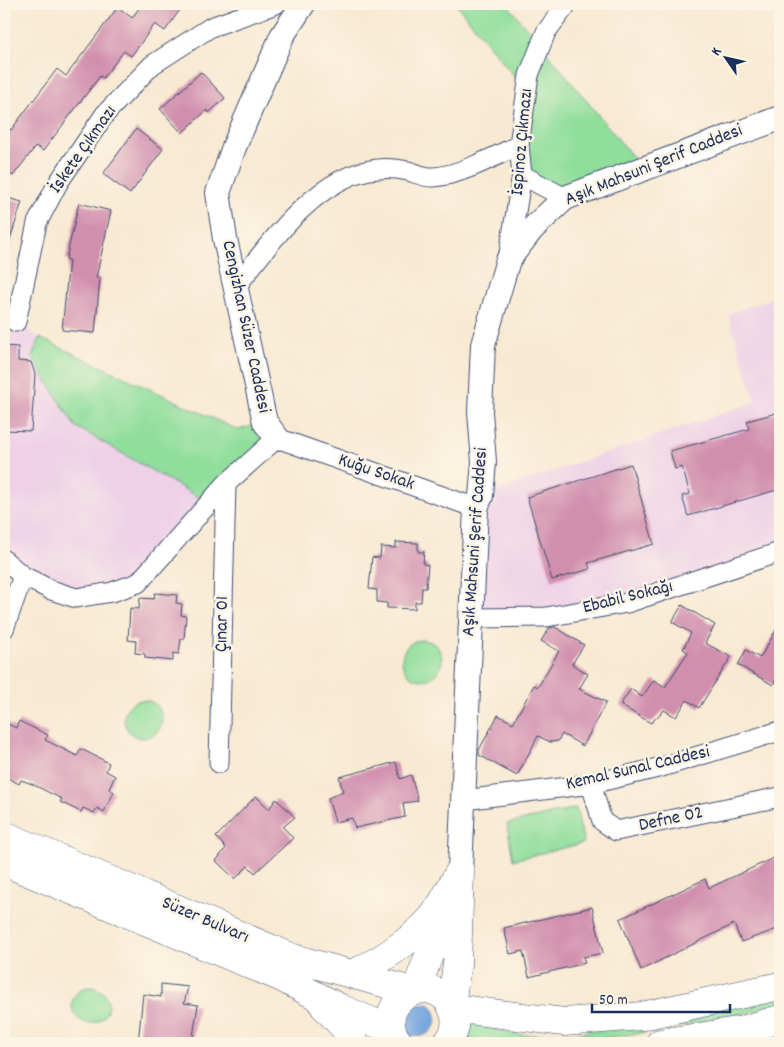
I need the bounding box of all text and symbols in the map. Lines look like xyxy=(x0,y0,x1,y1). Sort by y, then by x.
north arrow xyxy=(702,32,752,82)
text: K xyxy=(707,43,727,60)
street label: İspinoz Çıkmazı xyxy=(505,87,541,197)
street label: İskete Çıkmazı xyxy=(44,100,124,200)
street label: Aşık Mahsuni Şerif Caddesi xyxy=(561,118,747,214)
street label: Cengizhan Süzer Caddesi xyxy=(214,238,277,416)
street label: Aşık Mahsuni Şerif Caddesi xyxy=(456,446,496,637)
street label: Kuğu Sokak xyxy=(334,447,418,499)
street label: Ebabil Sokağı xyxy=(580,574,676,622)
street label: Çınar 01 xyxy=(209,596,237,652)
street label: Kemal Sunal Caddesi xyxy=(563,739,713,799)
street label: Defne 02 xyxy=(636,800,706,840)
street label: Süzer Bulvarı xyxy=(157,890,253,952)
scale bar xyxy=(592,982,729,1014)
text: 50 m xyxy=(599,990,628,1012)

